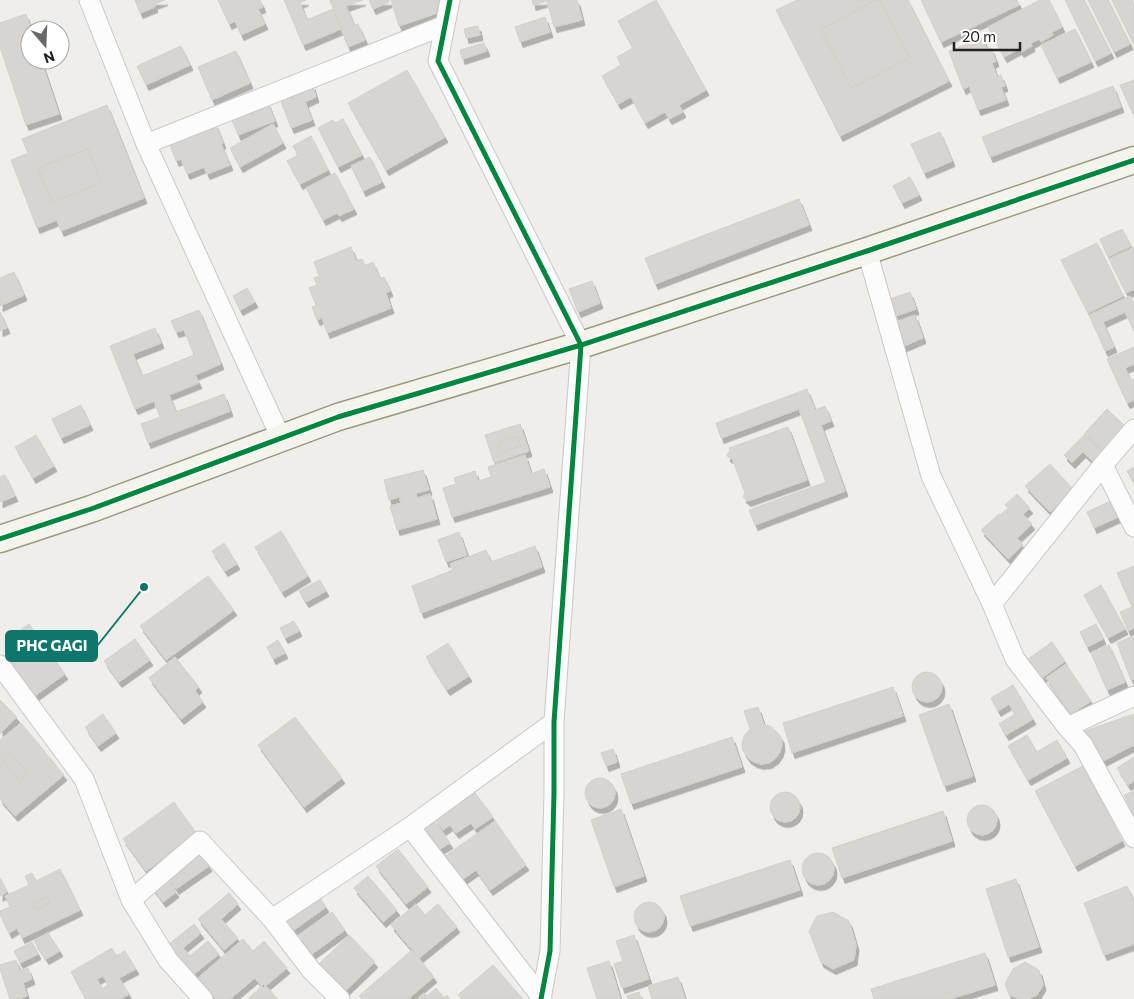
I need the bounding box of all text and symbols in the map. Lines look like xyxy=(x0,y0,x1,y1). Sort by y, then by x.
north arrow xyxy=(20,20,70,70)
scale bar xyxy=(954,20,1020,52)
text: 20 m xyxy=(962,27,996,45)
text: N xyxy=(42,48,57,68)
callout: PHC GAGI xyxy=(6,631,97,661)
text: PHC GAGI xyxy=(16,636,88,654)

